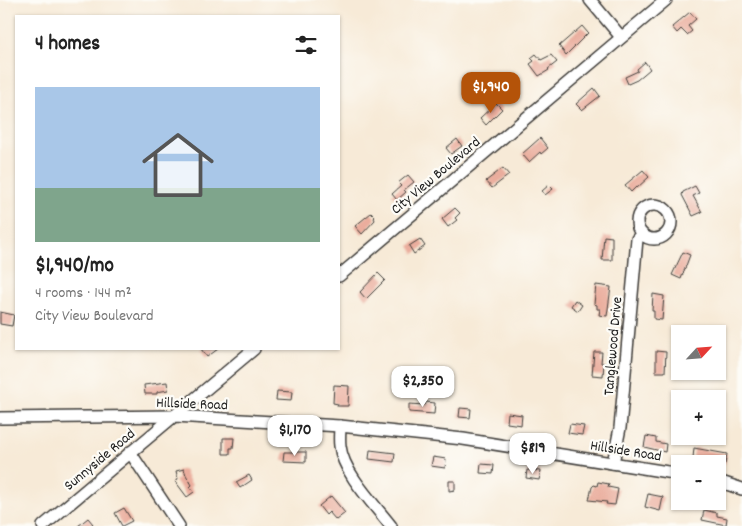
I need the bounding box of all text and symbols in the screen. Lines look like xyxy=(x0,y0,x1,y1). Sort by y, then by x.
text: 4 homes xyxy=(35,30,100,60)
icon: filters xyxy=(292,31,320,59)
pin: $1,940 xyxy=(450,72,532,114)
text: $1,940 xyxy=(472,76,510,99)
icon: home xyxy=(133,120,223,210)
street label: City View Boulevard xyxy=(387,132,486,221)
text: $1,940/mo xyxy=(35,252,114,282)
text: 4 rooms · 144 m² xyxy=(35,282,131,305)
street label: Tanglewood Drive xyxy=(599,295,629,396)
text: City View Boulevard xyxy=(35,305,154,328)
north arrow xyxy=(671,325,726,380)
map controls xyxy=(671,325,726,510)
pin: $2,350 xyxy=(382,366,464,408)
text: $2,350 xyxy=(402,370,444,393)
button: + xyxy=(671,390,726,445)
street label: Hillside Road xyxy=(156,393,228,417)
pin: $1,170 xyxy=(254,414,336,457)
text: $1,170 xyxy=(278,419,312,442)
street label: Sunnyside Road xyxy=(60,424,141,497)
pin: $819 xyxy=(503,432,563,475)
street label: Hillside Road xyxy=(589,435,663,468)
text: $819 xyxy=(520,437,546,460)
button: − xyxy=(671,455,726,510)

